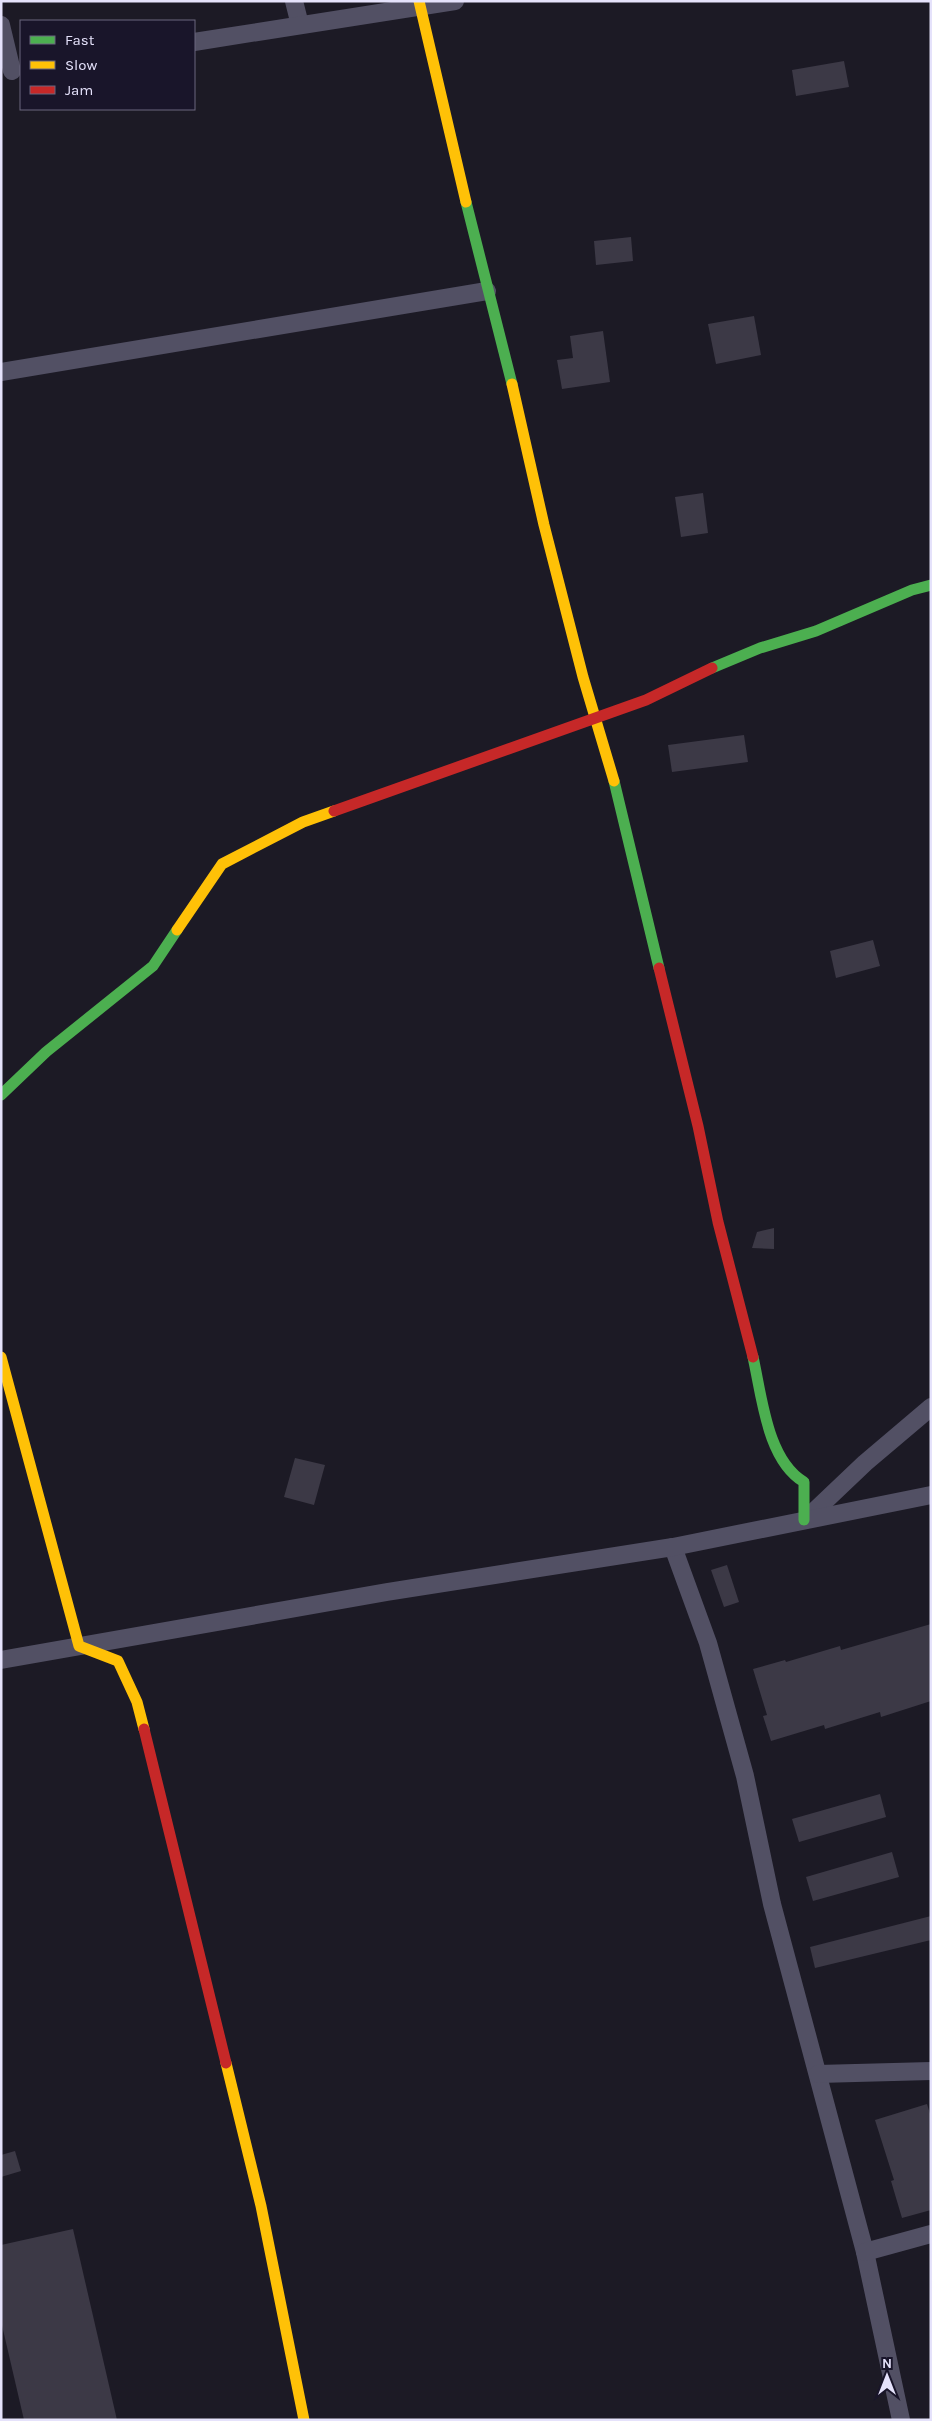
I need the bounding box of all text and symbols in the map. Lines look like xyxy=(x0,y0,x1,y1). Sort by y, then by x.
legend xyxy=(20,20,195,110)
text: Fast xyxy=(65,31,95,49)
text: Slow xyxy=(65,56,97,74)
text: Jam xyxy=(65,81,93,99)
north arrow xyxy=(862,2351,912,2401)
text: N xyxy=(882,2355,892,2372)

